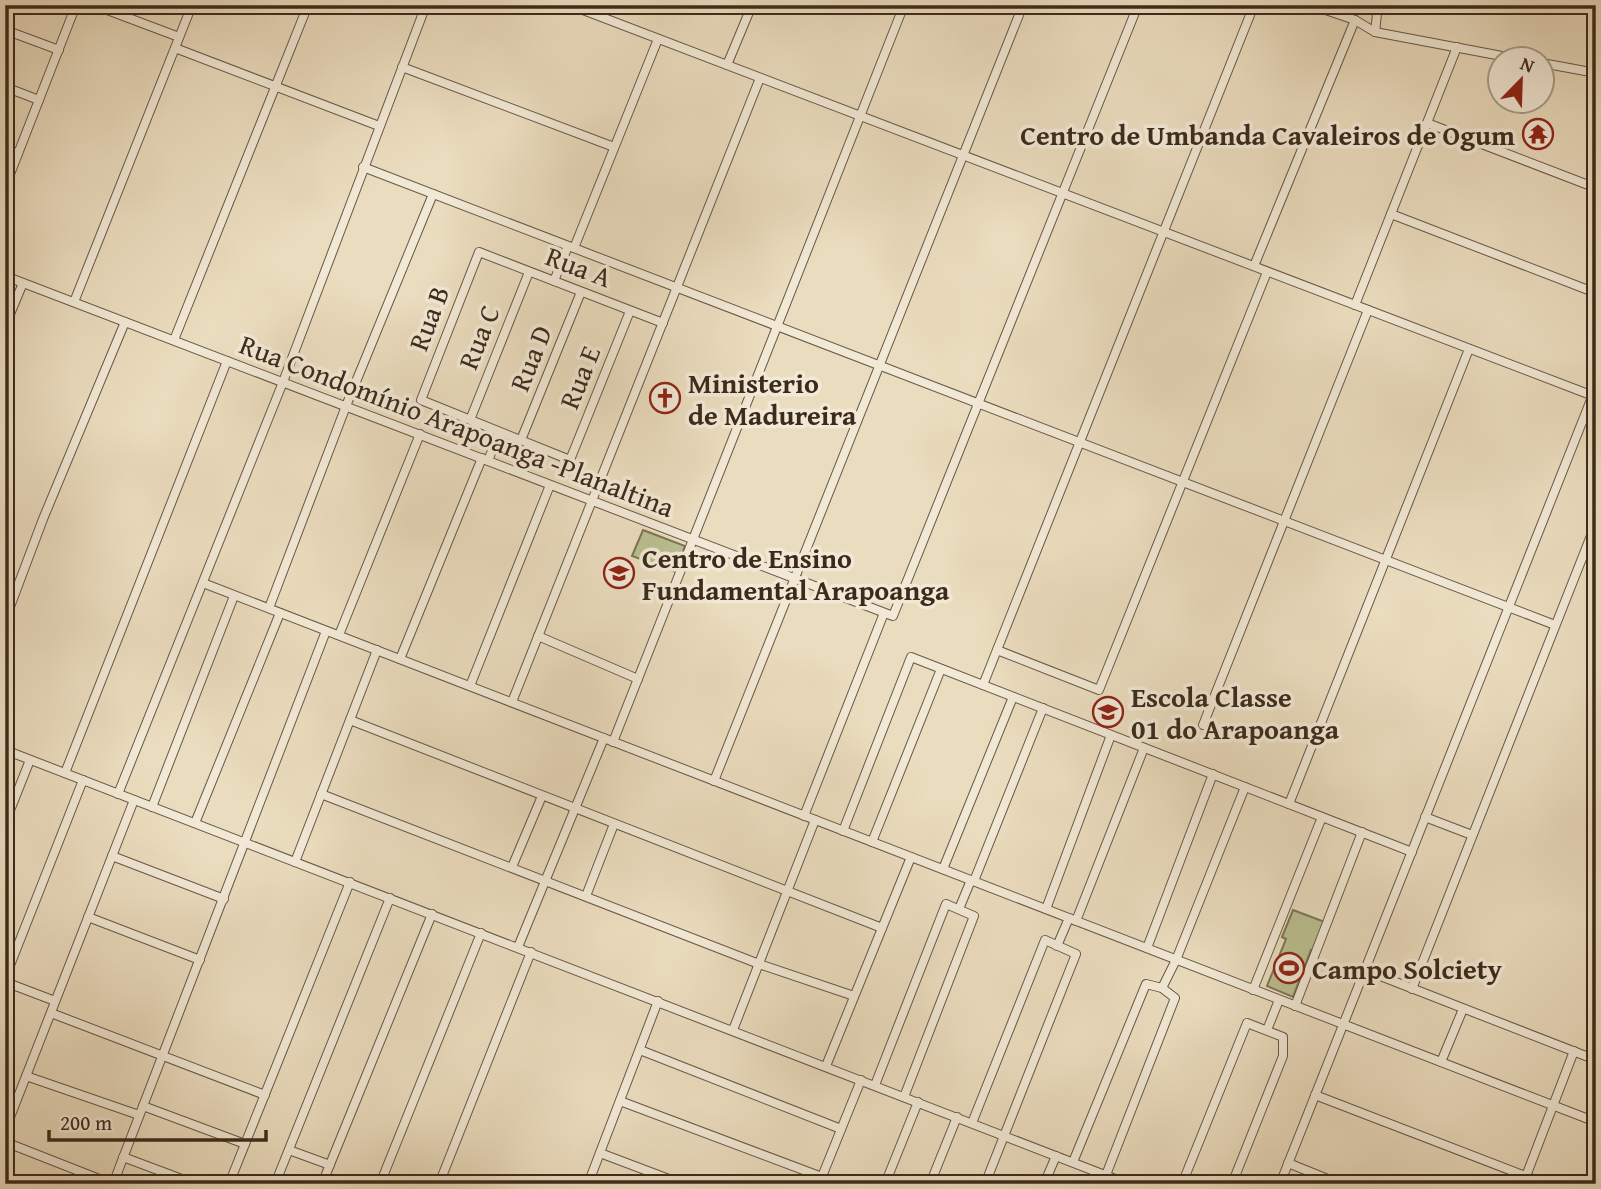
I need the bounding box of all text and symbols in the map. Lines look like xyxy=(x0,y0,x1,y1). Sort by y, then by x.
north arrow xyxy=(1486,46,1556,116)
text: N xyxy=(1516,49,1539,80)
place label: Centro de Umbanda Cavaleiros de Ogum xyxy=(1020,114,1515,155)
temple icon: Centro de Umbanda Cavaleiros de Ogum xyxy=(1521,117,1555,151)
street label: Rua A xyxy=(540,235,618,297)
street label: Rua B xyxy=(397,280,459,356)
street label: Rua C xyxy=(447,299,509,375)
street label: Rua D xyxy=(498,319,562,397)
street label: Rua Condomínio Arapoanga -Planaltina xyxy=(234,323,681,527)
street label: Rua E xyxy=(548,339,610,415)
place label: Ministerio de Madureira xyxy=(688,362,857,435)
church icon: Ministerio de Madureira xyxy=(648,381,682,415)
place label: Centro de Ensino Fundamental Arapoanga xyxy=(642,537,950,610)
school or university icon: Centro de Ensino Fundamental Arapoanga xyxy=(602,556,636,590)
place label: Escola Classe 01 do Arapoanga xyxy=(1131,676,1340,749)
school or university icon: Escola Classe 01 do Arapoanga xyxy=(1091,695,1125,729)
place label: Campo Solciety xyxy=(1312,948,1502,989)
sports icon: Campo Solciety xyxy=(1272,951,1306,985)
scale bar xyxy=(49,1098,266,1142)
text: 200 m xyxy=(60,1107,112,1138)

